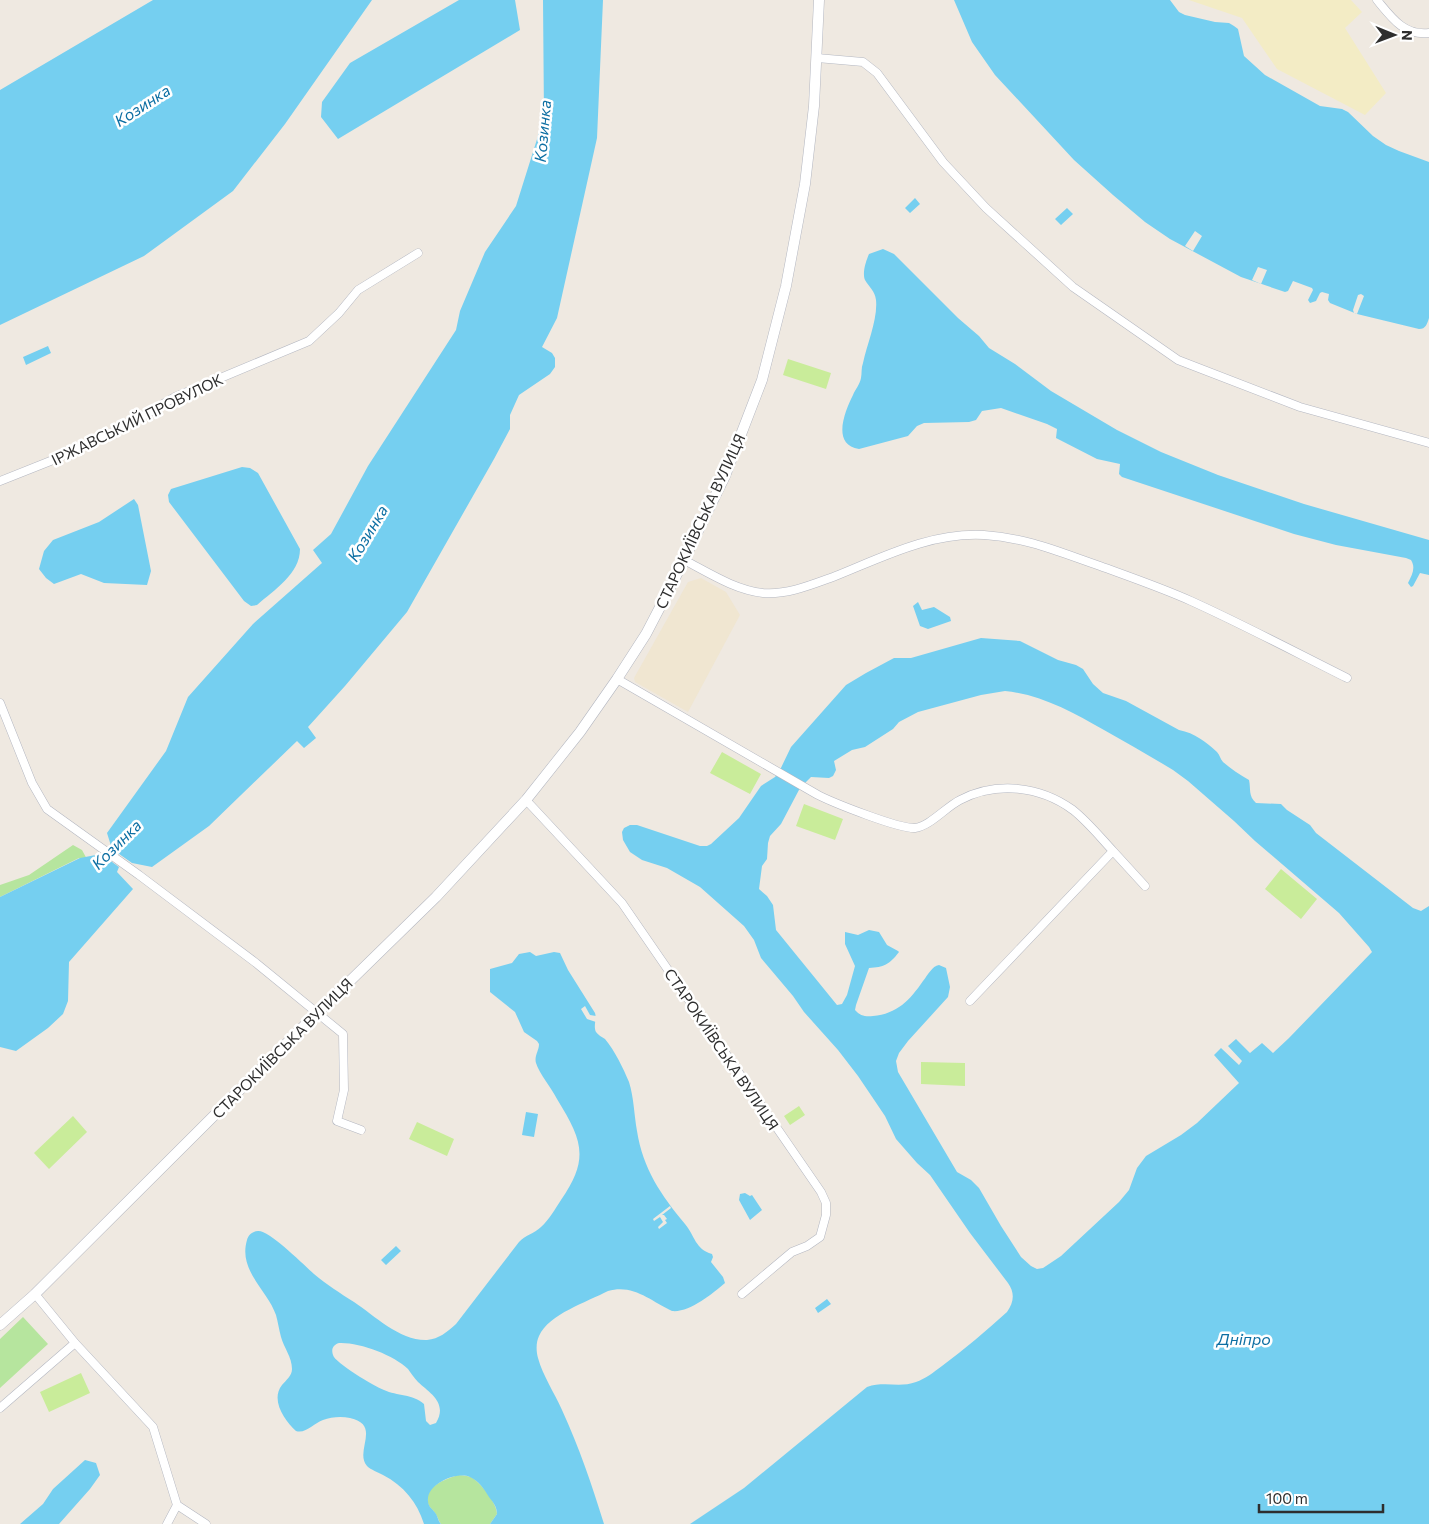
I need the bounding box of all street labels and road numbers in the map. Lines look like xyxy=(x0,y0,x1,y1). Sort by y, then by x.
street label: ІРЖАВСЬКИЙ ПРОВУЛОК xyxy=(48,370,226,468)
street label: СТАРОКИЇВСЬКА ВУЛИЦЯ xyxy=(651,431,749,611)
street label: СТАРОКИЇВСЬКА ВУЛИЦЯ xyxy=(661,965,783,1133)
street label: СТАРОКИЇВСЬКА ВУЛИЦЯ xyxy=(208,974,356,1122)

